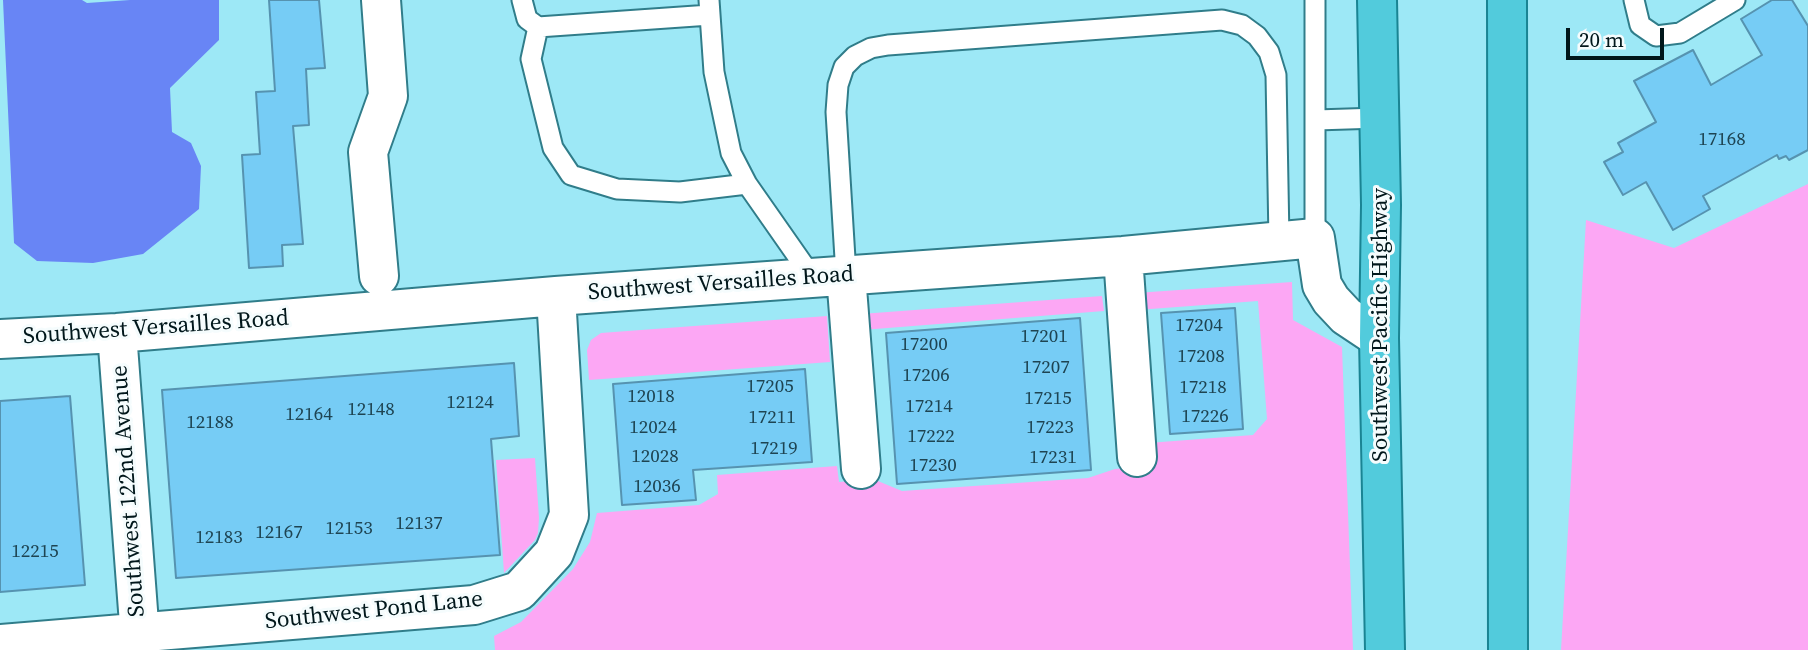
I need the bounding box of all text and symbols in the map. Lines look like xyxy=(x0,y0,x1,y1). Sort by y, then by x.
scale bar xyxy=(1570,14,1668,58)
text: 20 m xyxy=(1579,25,1624,54)
house number: 17168 xyxy=(1698,129,1746,151)
street label: Southwest Pacific Highway xyxy=(1367,188,1395,462)
street label: Southwest Versailles Road xyxy=(587,261,855,307)
street label: Southwest Versailles Road xyxy=(22,305,290,351)
house number: 17204 xyxy=(1175,315,1223,337)
house number: 17201 xyxy=(1020,326,1068,348)
house number: 17200 xyxy=(900,334,948,356)
house number: 17208 xyxy=(1177,346,1225,368)
house number: 17207 xyxy=(1022,357,1070,379)
street label: Southwest 122nd Avenue xyxy=(106,364,152,618)
house number: 17206 xyxy=(902,365,950,387)
house number: 17205 xyxy=(746,376,794,398)
house number: 17218 xyxy=(1179,377,1227,399)
house number: 12018 xyxy=(627,386,675,408)
house number: 17215 xyxy=(1024,388,1072,410)
house number: 12124 xyxy=(446,392,494,414)
house number: 17214 xyxy=(905,396,953,418)
house number: 12148 xyxy=(347,399,395,421)
house number: 12164 xyxy=(285,404,333,426)
house number: 17226 xyxy=(1181,406,1229,428)
house number: 17211 xyxy=(748,407,796,429)
house number: 12188 xyxy=(186,412,234,434)
house number: 12024 xyxy=(629,417,677,439)
house number: 17223 xyxy=(1026,417,1074,439)
house number: 17222 xyxy=(907,426,955,448)
house number: 17219 xyxy=(750,438,798,460)
house number: 12028 xyxy=(631,446,679,468)
house number: 17231 xyxy=(1029,447,1077,469)
house number: 17230 xyxy=(909,455,957,477)
house number: 12036 xyxy=(633,476,681,498)
house number: 12137 xyxy=(395,513,443,535)
house number: 12153 xyxy=(325,518,373,540)
house number: 12167 xyxy=(255,522,303,544)
house number: 12183 xyxy=(195,527,243,549)
house number: 12215 xyxy=(11,541,59,563)
street label: Southwest Pond Lane xyxy=(264,586,484,636)

